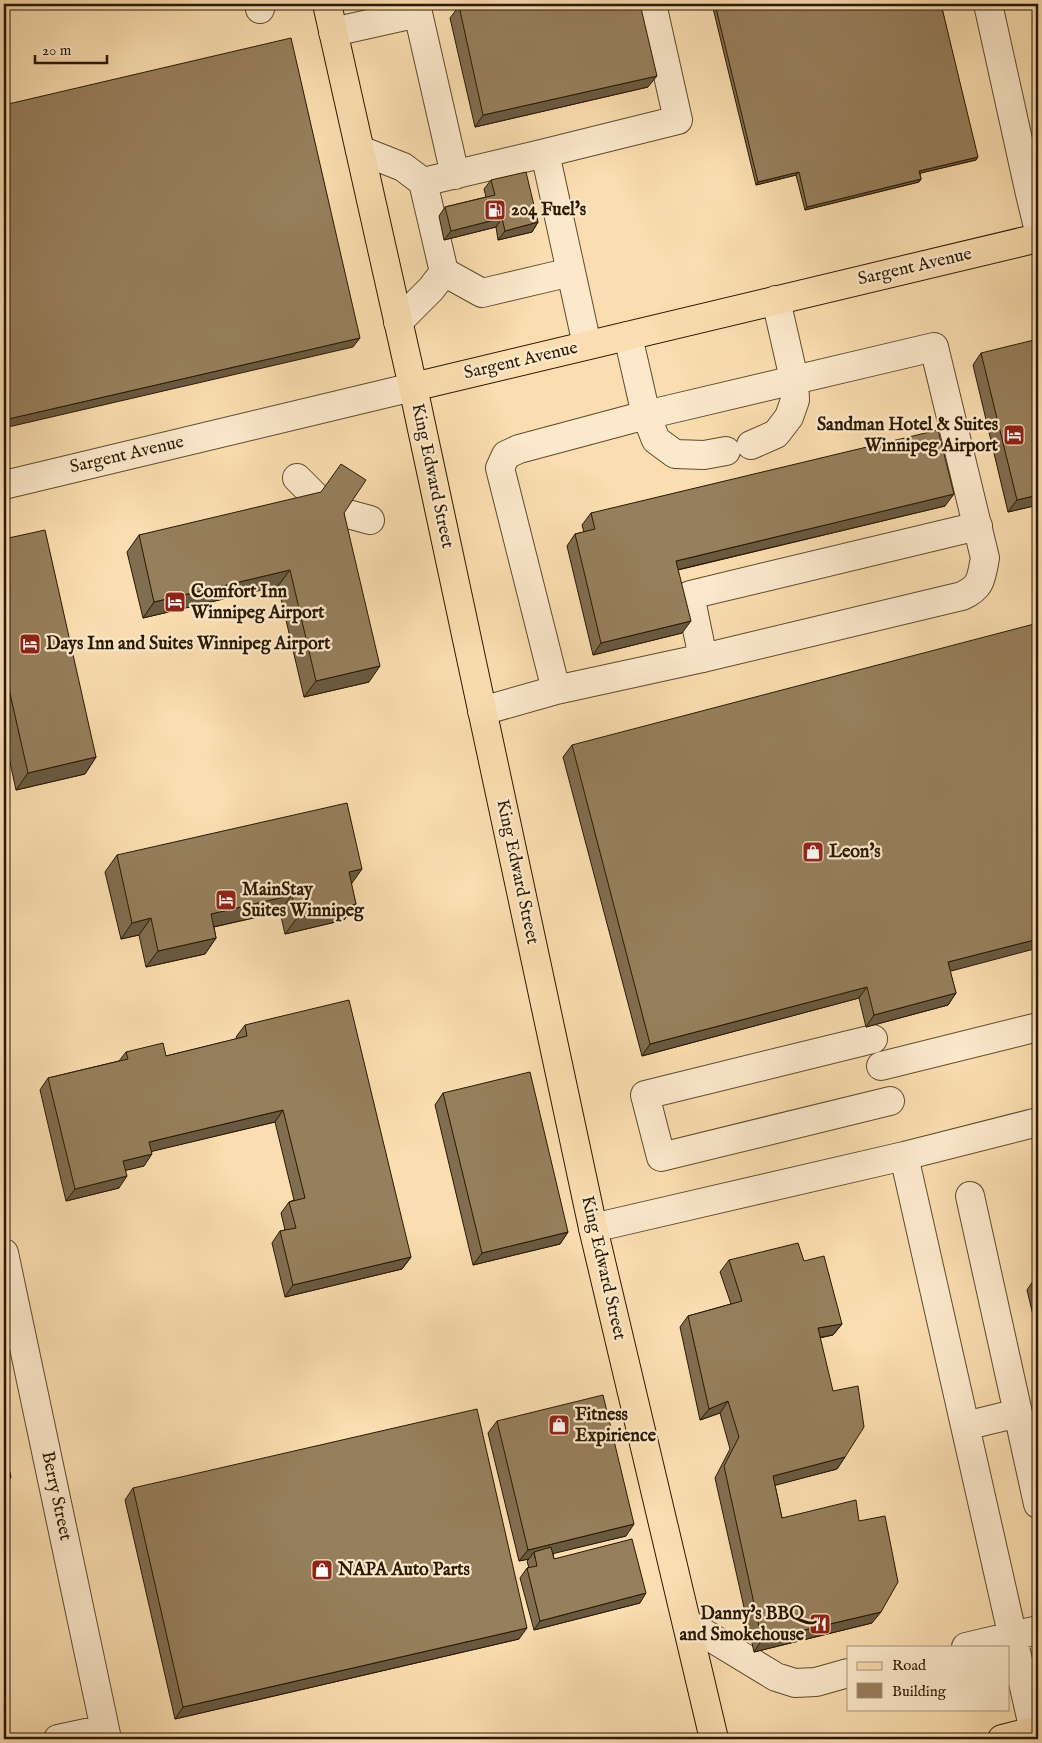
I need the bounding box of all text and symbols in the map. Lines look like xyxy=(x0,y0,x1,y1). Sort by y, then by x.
scale bar xyxy=(35,32,108,64)
text: 20 m xyxy=(42,41,72,60)
fuel station icon: 204 Fuel's xyxy=(483,198,507,222)
place label: 204 Fuel's xyxy=(511,199,587,222)
street label: Sargent Avenue xyxy=(856,243,974,291)
street label: Sargent Avenue xyxy=(462,337,580,385)
street label: King Edward Street xyxy=(405,401,459,551)
place label: Sandman Hotel & Suites Winnipeg Airport xyxy=(817,414,999,458)
hotel icon: Sandman Hotel & Suites Winnipeg Airport xyxy=(1002,423,1026,447)
street label: Sargent Avenue xyxy=(68,431,186,479)
place label: Comfort Inn Winnipeg Airport xyxy=(190,581,325,625)
hotel icon: Comfort Inn Winnipeg Airport xyxy=(163,590,187,614)
hotel icon: Days Inn and Suites Winnipeg Airport xyxy=(18,632,42,656)
place label: Days Inn and Suites Winnipeg Airport xyxy=(46,633,331,656)
street label: King Edward Street xyxy=(490,797,544,947)
shop icon: Leon's xyxy=(801,840,825,864)
place label: Leon's xyxy=(829,841,881,864)
place label: MainStay Suites Winnipeg xyxy=(242,879,365,923)
hotel icon: MainStay Suites Winnipeg xyxy=(214,888,238,912)
street label: King Edward Street xyxy=(575,1194,631,1342)
place label: Fitness Expirience xyxy=(575,1404,657,1448)
shop icon: Fitness Expirience xyxy=(547,1413,571,1437)
street label: Berry Street xyxy=(35,1449,77,1543)
shop icon: NAPA Auto Parts xyxy=(310,1558,334,1582)
place label: NAPA Auto Parts xyxy=(337,1559,470,1582)
place label: Danny's BBQ and Smokehouse xyxy=(680,1603,817,1647)
restaurant icon: Danny's BBQ and Smokehouse xyxy=(808,1612,832,1636)
legend xyxy=(847,1646,1010,1710)
text: Road xyxy=(892,1656,927,1675)
text: Building xyxy=(892,1682,947,1701)

